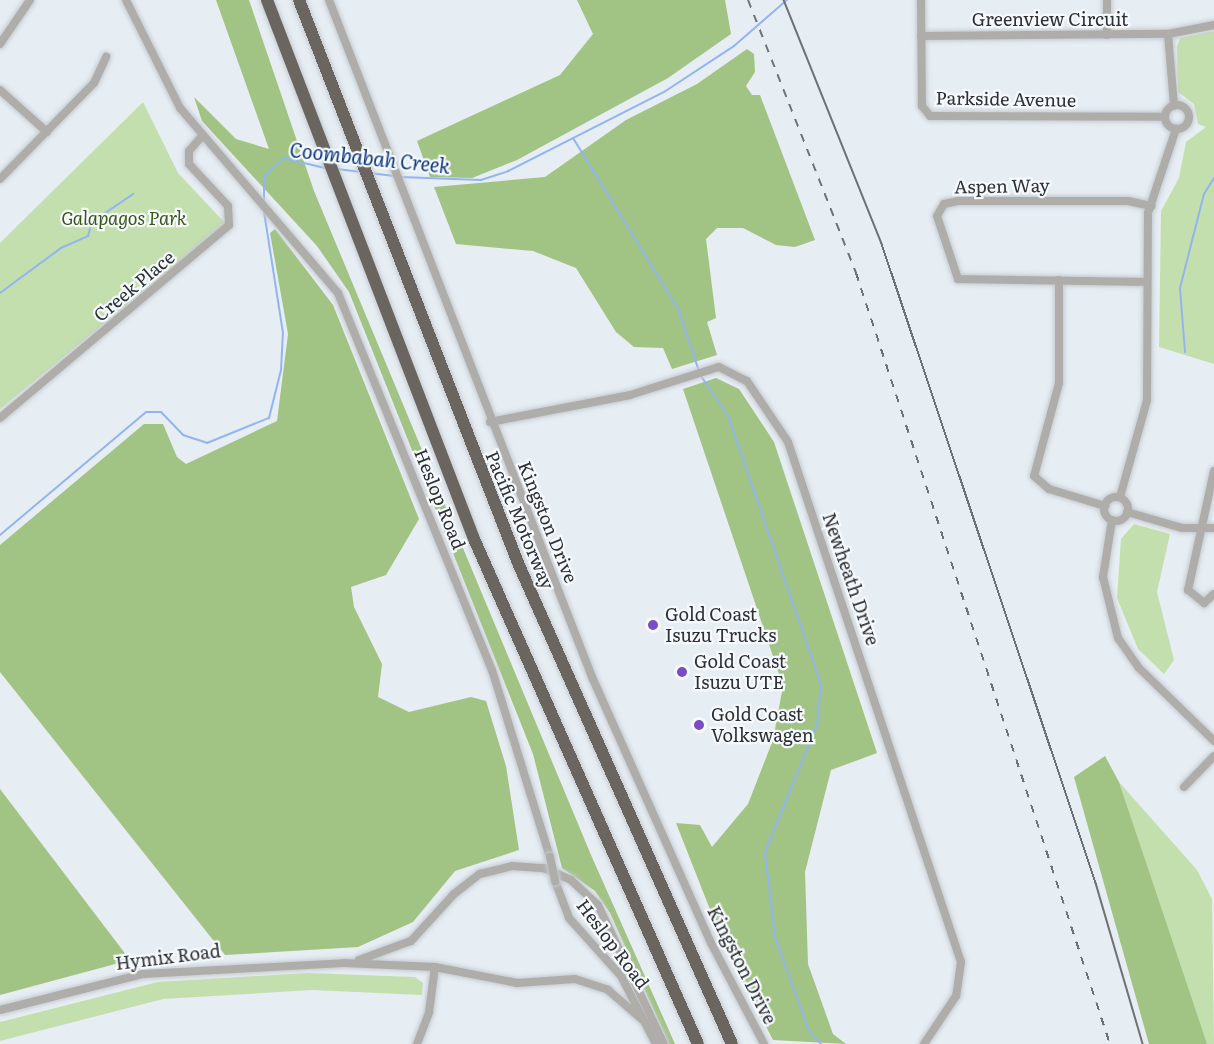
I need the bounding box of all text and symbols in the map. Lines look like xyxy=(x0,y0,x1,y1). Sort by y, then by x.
street label: Greenview Circuit xyxy=(972,8,1128,30)
street label: Parkside Avenue xyxy=(936,87,1076,111)
water label: Coombabah Creek xyxy=(289,137,451,177)
street label: Aspen Way xyxy=(954,174,1050,198)
park label: Galapagos Park xyxy=(61,207,187,229)
street label: Creek Place xyxy=(89,246,179,326)
street label: Heslop Road xyxy=(410,445,470,553)
street label: Pacific Motorway xyxy=(481,448,559,592)
street label: Kingston Drive xyxy=(514,458,582,586)
street label: Newheath Drive xyxy=(818,510,884,648)
place label: Gold Coast Isuzu Trucks xyxy=(665,604,776,646)
marker: Gold Coast Isuzu Trucks xyxy=(646,618,660,632)
place label: Gold Coast Isuzu UTE xyxy=(694,651,786,694)
marker: Gold Coast Isuzu UTE xyxy=(675,665,689,679)
place label: Gold Coast Volkswagen xyxy=(711,704,814,746)
marker: Gold Coast Volkswagen xyxy=(692,718,706,732)
street label: Heslop Road xyxy=(572,895,654,993)
street label: Kingston Drive xyxy=(703,902,781,1028)
street label: Hymix Road xyxy=(114,940,222,974)

